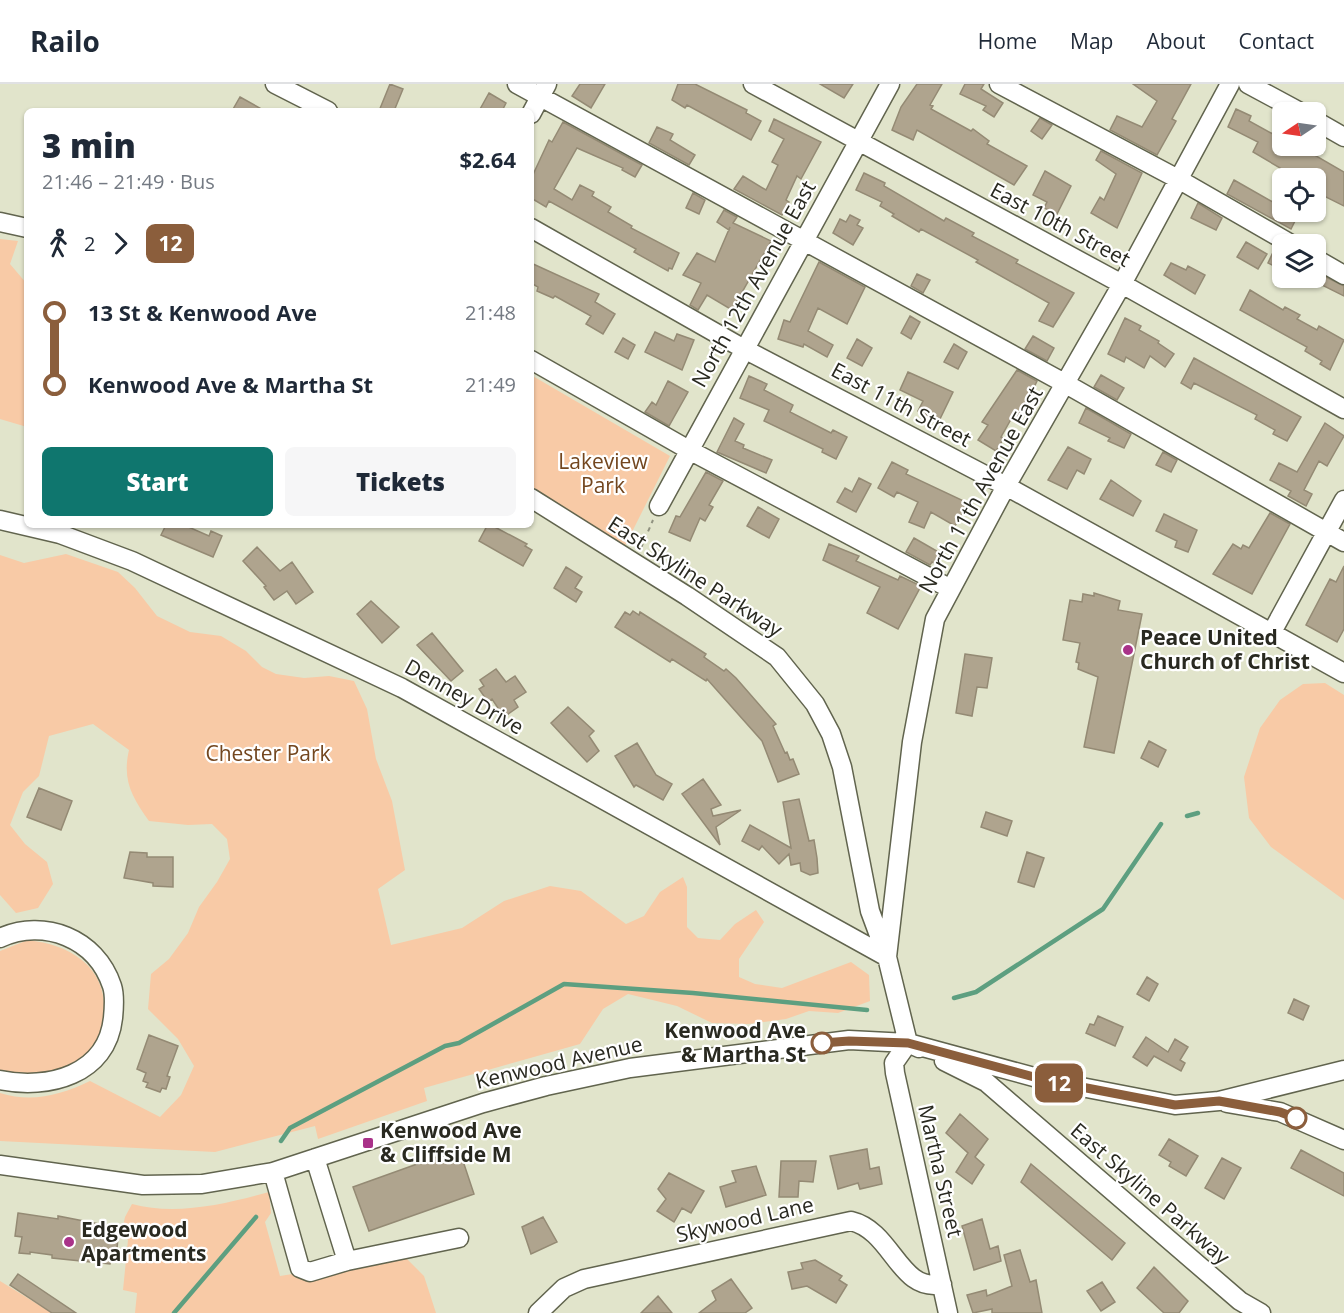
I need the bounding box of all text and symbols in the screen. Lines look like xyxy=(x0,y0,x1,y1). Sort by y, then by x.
text: Railo xyxy=(30,22,100,60)
text: Home xyxy=(978,27,1037,55)
text: Map xyxy=(1070,27,1113,55)
text: About xyxy=(1146,27,1206,55)
text: Contact xyxy=(1239,27,1314,55)
north arrow xyxy=(1272,102,1326,156)
map controls xyxy=(1272,102,1326,288)
text: 3 min xyxy=(42,123,136,168)
text: $2.64 xyxy=(459,144,516,174)
text: 21:46 – 21:49 · Bus xyxy=(42,168,215,195)
button: locate xyxy=(1272,168,1326,222)
street label: North 12th Avenue East xyxy=(685,175,822,392)
street label: East 10th Street xyxy=(986,175,1135,273)
icon: walk xyxy=(42,227,75,260)
icon: forward xyxy=(104,227,137,260)
text: 12 xyxy=(158,229,182,257)
text: 2 xyxy=(84,230,95,257)
button: layers xyxy=(1272,234,1326,288)
text: 13 St & Kenwood Ave xyxy=(88,297,317,327)
text: 21:48 xyxy=(465,299,516,326)
street label: East 11th Street xyxy=(827,355,976,453)
text: Kenwood Ave & Martha St xyxy=(88,369,373,399)
text: 21:49 xyxy=(465,371,516,398)
street label: North 11th Avenue East xyxy=(912,381,1049,598)
button: Start xyxy=(42,447,273,516)
button: Tickets xyxy=(285,447,516,516)
park label: Lakeview Park xyxy=(558,447,648,499)
street label: East Skyline Parkway xyxy=(603,509,788,643)
place label: Peace United Church of Christ xyxy=(1140,623,1310,675)
marker: Peace United Church of Christ xyxy=(1121,643,1135,657)
street label: Denney Drive xyxy=(400,652,529,740)
park label: Chester Park xyxy=(205,739,331,767)
place label: Kenwood Ave & Martha St xyxy=(664,1016,806,1068)
street label: Kenwood Avenue xyxy=(473,1029,645,1095)
marker: Kenwood Ave & Martha St xyxy=(811,1032,833,1054)
line badge: 12 xyxy=(1032,1064,1086,1102)
text: 12 xyxy=(1047,1069,1071,1097)
street label: Martha Street xyxy=(912,1102,970,1240)
unlabelled marker xyxy=(1285,1107,1307,1129)
place label: Kenwood Ave & Cliffside M xyxy=(380,1116,522,1168)
street label: East Skyline Parkway xyxy=(1065,1116,1237,1271)
marker: Kenwood Ave & Cliffside M xyxy=(361,1136,375,1150)
street label: Skywood Lane xyxy=(673,1190,816,1248)
place label: Edgewood Apartments xyxy=(81,1215,207,1267)
marker: Edgewood Apartments xyxy=(62,1235,76,1249)

